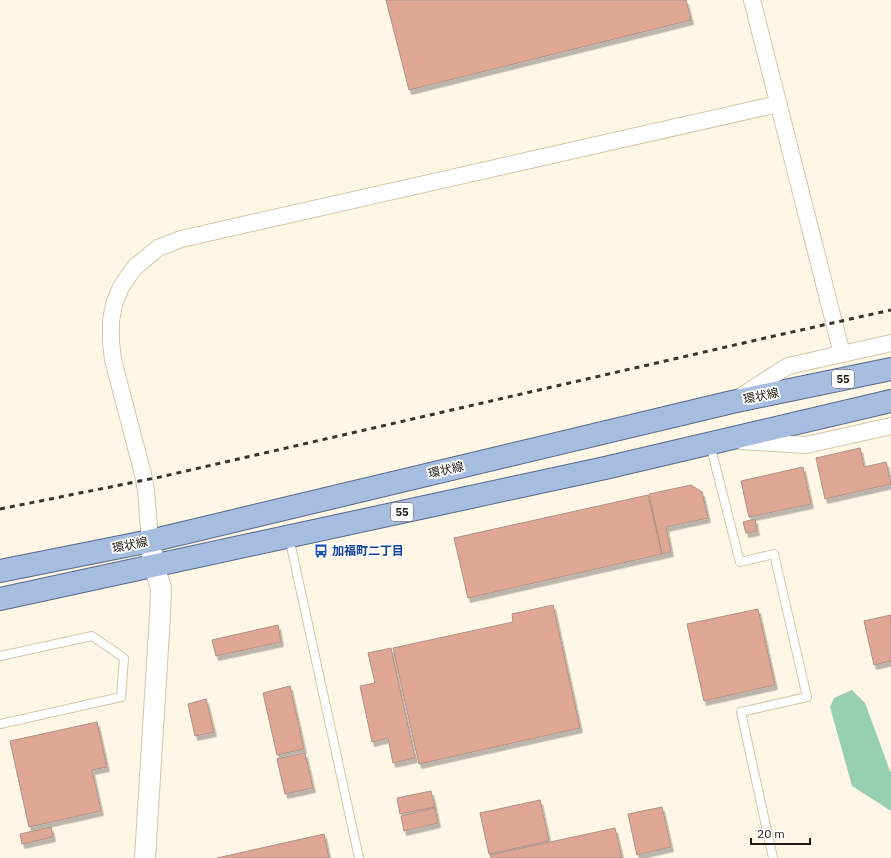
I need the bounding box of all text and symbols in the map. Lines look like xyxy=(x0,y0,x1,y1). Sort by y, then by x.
road number: 55 xyxy=(832,370,854,388)
street label: 環状線 xyxy=(742,384,780,407)
street label: 環状線 xyxy=(427,458,465,481)
road number: 55 xyxy=(391,503,413,521)
street label: 環状線 xyxy=(111,533,149,556)
bus stop icon: 加福町二丁目 xyxy=(313,543,329,559)
place label: 加福町二丁目 xyxy=(332,543,404,558)
scale bar xyxy=(751,820,810,846)
text: 20 m xyxy=(757,826,785,841)

